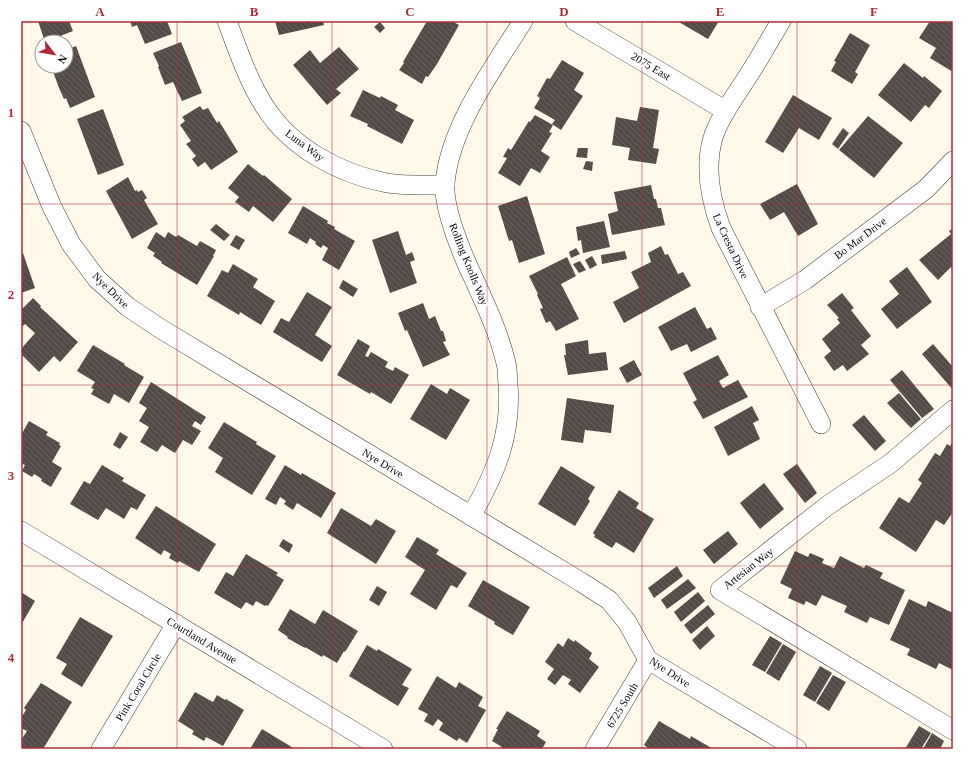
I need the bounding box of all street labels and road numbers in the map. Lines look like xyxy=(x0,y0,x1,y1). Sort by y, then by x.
street label: 2075 East xyxy=(629,50,673,82)
street label: Luna Way xyxy=(283,127,327,164)
street label: La Cresta Drive xyxy=(711,212,751,280)
street label: Bo Mar Drive xyxy=(832,215,888,261)
street label: Rolling Knolls Way xyxy=(447,221,491,307)
street label: Nye Drive xyxy=(90,270,132,310)
street label: Nye Drive xyxy=(360,446,406,480)
street label: Artesian Way xyxy=(721,545,776,591)
street label: Courtland Avenue xyxy=(165,614,239,666)
street label: Pink Coral Circle xyxy=(113,651,163,723)
street label: Nye Drive xyxy=(647,654,693,690)
street label: 6725 South xyxy=(604,680,640,730)

